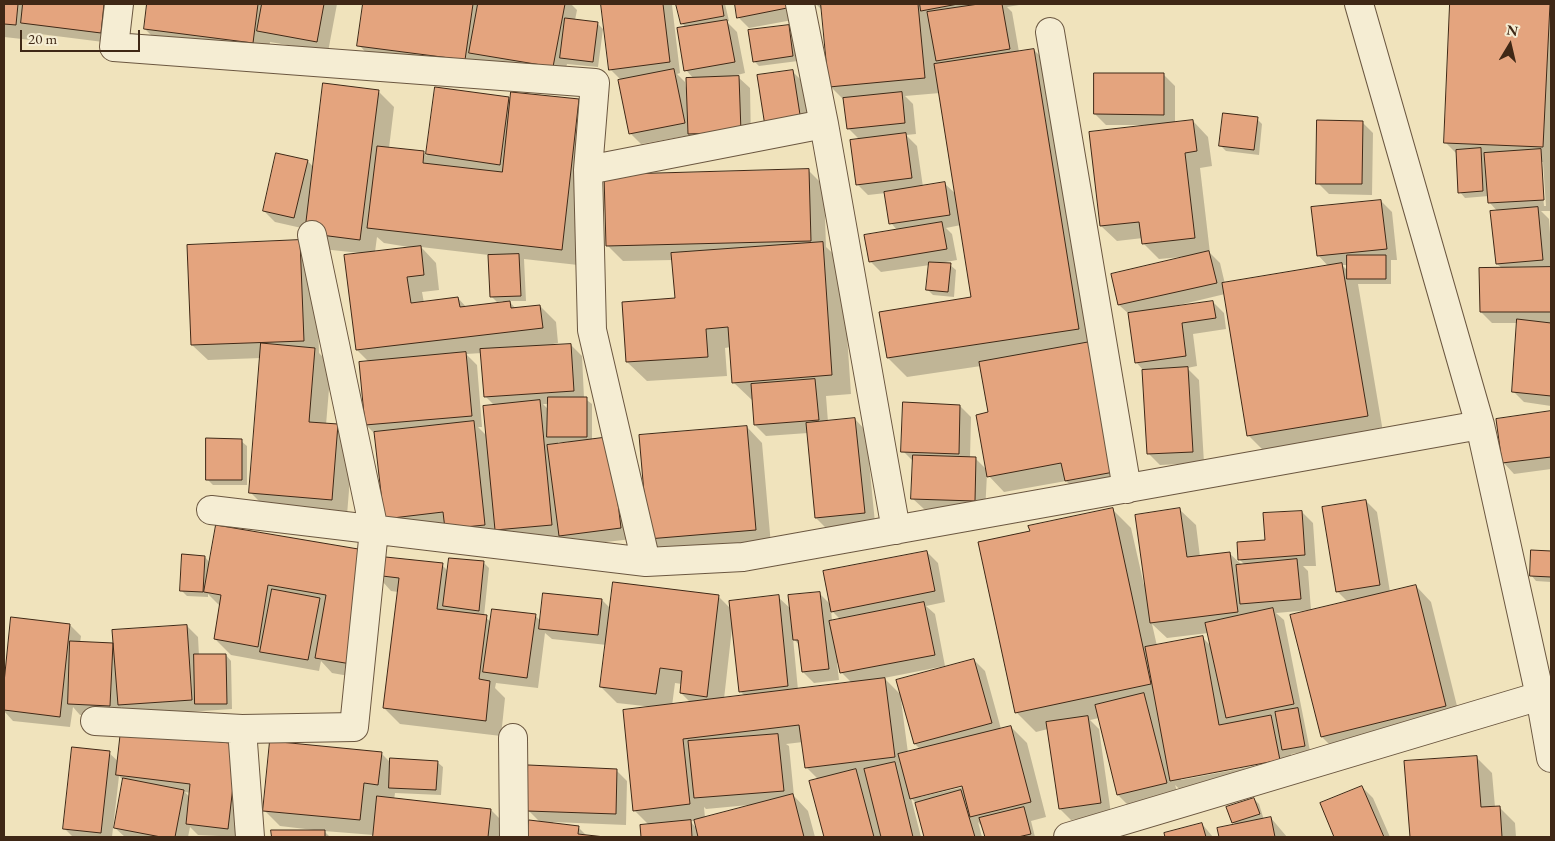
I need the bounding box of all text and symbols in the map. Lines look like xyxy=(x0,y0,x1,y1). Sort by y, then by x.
scale bar xyxy=(22,20,142,52)
north arrow xyxy=(1485,20,1535,70)
text: N xyxy=(1505,20,1519,40)
text: 20 m xyxy=(28,29,57,48)

